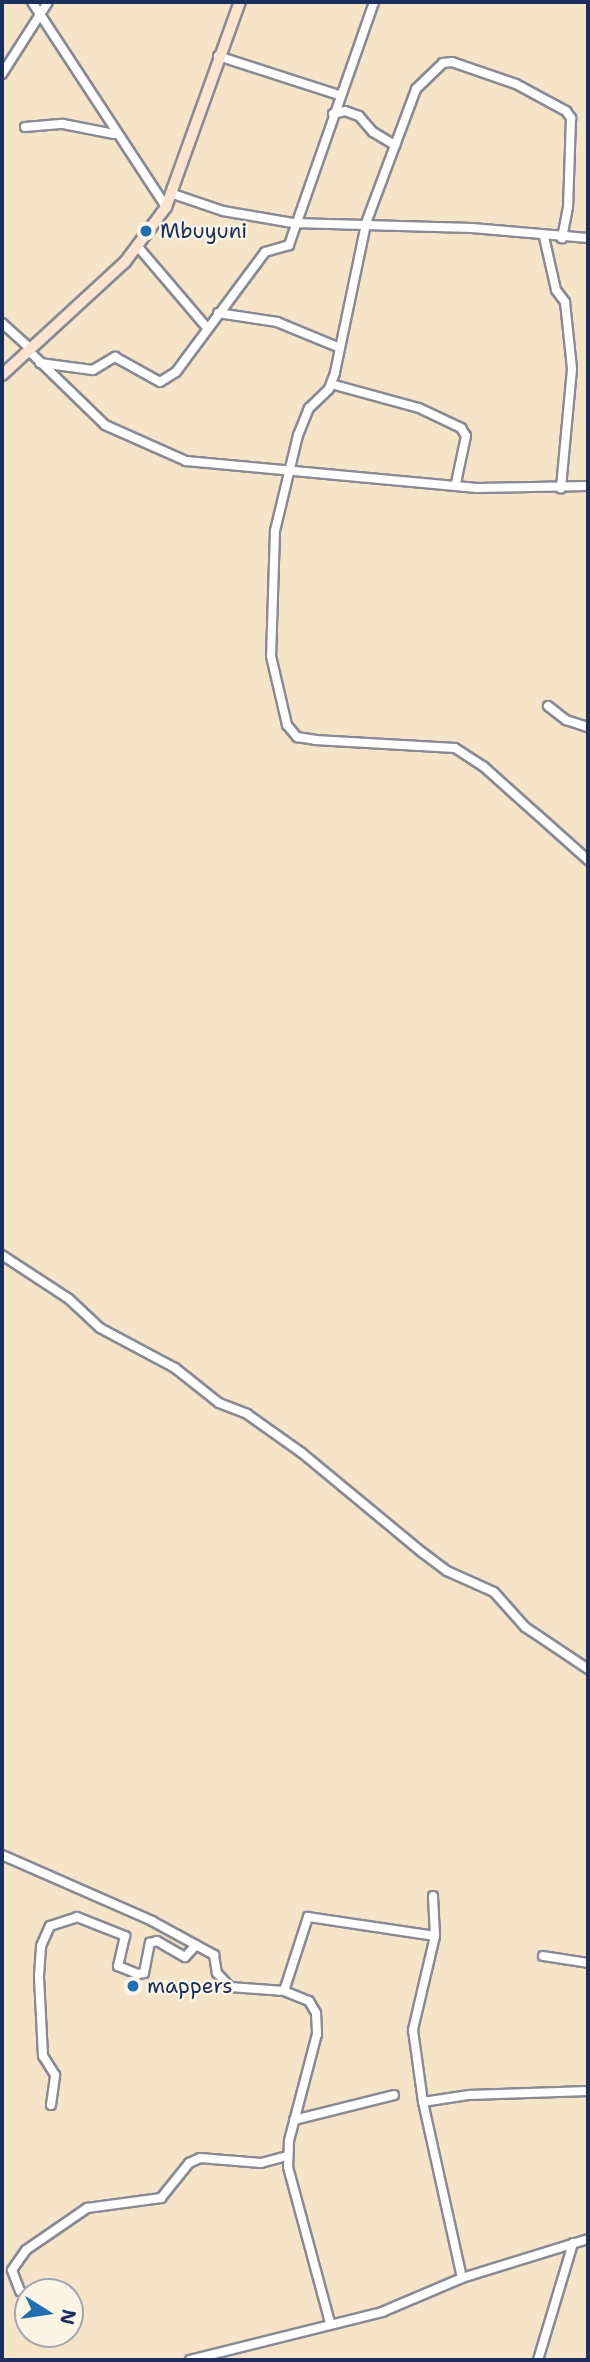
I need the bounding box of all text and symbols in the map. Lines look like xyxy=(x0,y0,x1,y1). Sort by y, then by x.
place label: Mbuyuni xyxy=(160,218,247,244)
marker: Mbuyuni xyxy=(138,223,154,239)
place label: mappers xyxy=(147,1973,233,1999)
marker: mappers xyxy=(125,1978,141,1994)
north arrow xyxy=(14,2278,84,2348)
text: N xyxy=(54,2307,82,2327)

